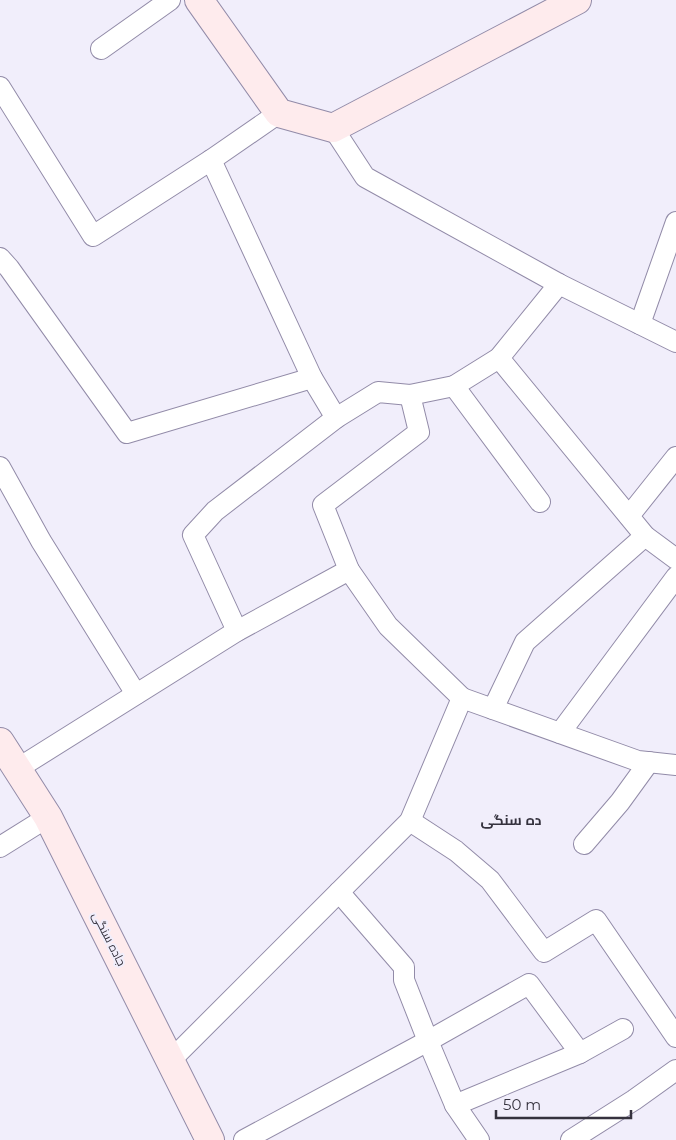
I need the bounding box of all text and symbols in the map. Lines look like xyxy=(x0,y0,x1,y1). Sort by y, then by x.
district label: ده سنگی xyxy=(481,811,542,829)
street label: جاده سنگی xyxy=(89,909,129,968)
scale bar xyxy=(496,1088,631,1120)
text: 50 m xyxy=(503,1095,541,1114)

